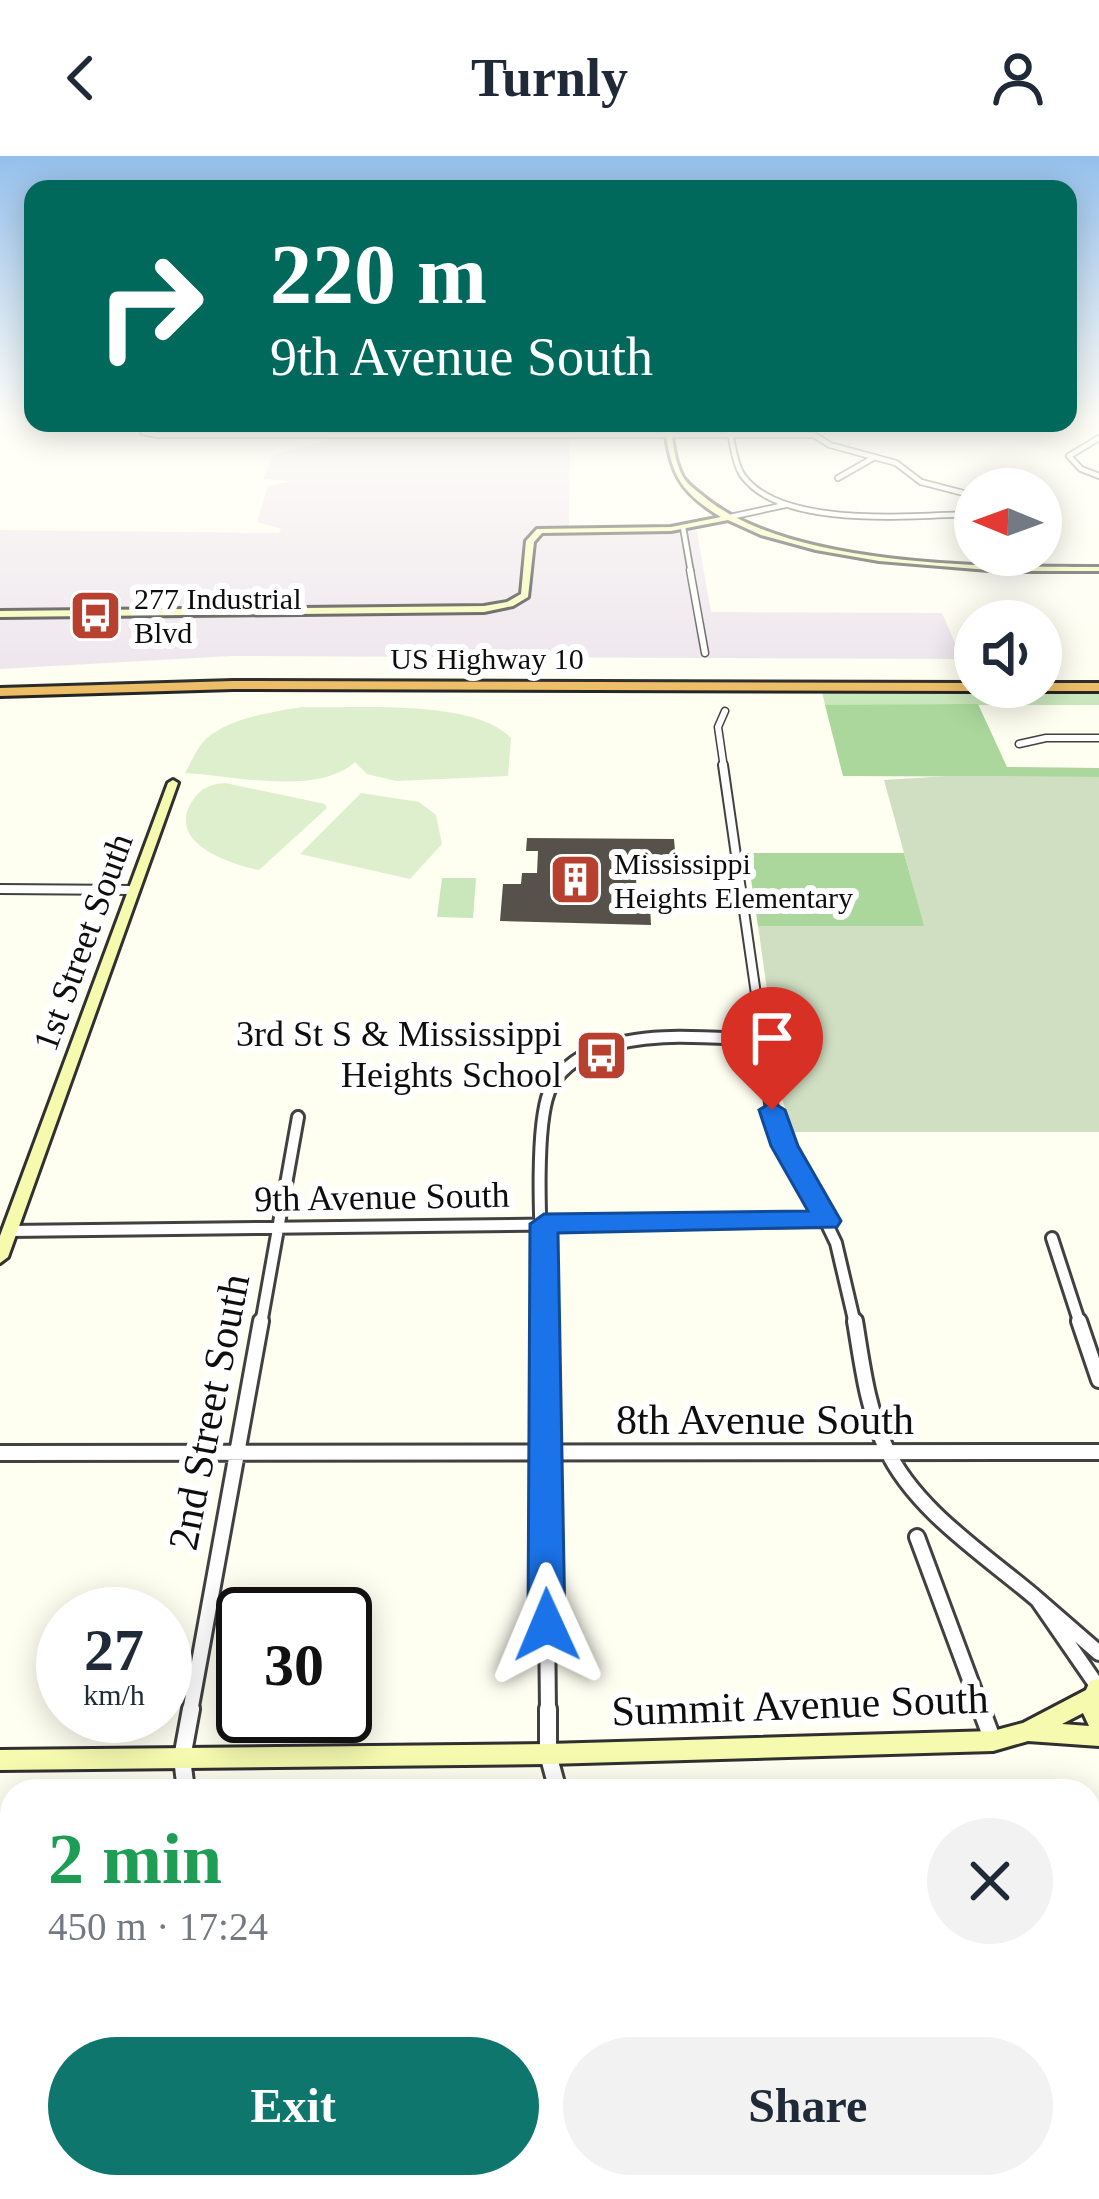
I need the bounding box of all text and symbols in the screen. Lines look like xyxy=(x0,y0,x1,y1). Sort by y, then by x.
icon: back xyxy=(48,45,114,111)
icon: person xyxy=(985,45,1051,111)
text: Turnly xyxy=(471,48,628,108)
icon: right xyxy=(72,228,228,384)
text: 220 m xyxy=(270,228,487,321)
text: 9th Avenue South xyxy=(270,327,653,387)
north arrow xyxy=(954,468,1062,576)
map controls xyxy=(954,468,1062,708)
place label: 277 Industrial Blvd xyxy=(134,582,301,649)
bus stop icon: 277 Industrial Blvd xyxy=(67,587,123,643)
button: sound xyxy=(954,600,1062,708)
street label: US Highway 10 xyxy=(390,642,584,675)
street label: 1st Street South xyxy=(25,828,141,1056)
place label: Mississippi Heights Elementary xyxy=(614,847,853,914)
building icon: Mississippi Heights Elementary xyxy=(547,852,603,908)
pin xyxy=(721,987,823,1110)
icon: arrive xyxy=(739,1005,805,1071)
place label: 3rd St S & Mississippi Heights School xyxy=(236,1014,562,1095)
bus stop icon: 3rd St S & Mississippi Heights School xyxy=(573,1027,629,1083)
street label: 9th Avenue South xyxy=(254,1175,510,1219)
street label: 2nd Street South xyxy=(160,1270,258,1554)
street label: 8th Avenue South xyxy=(616,1397,914,1443)
position arrow xyxy=(484,1562,610,1688)
speed limit sign: 30 xyxy=(216,1587,372,1743)
text: 27 xyxy=(84,1617,144,1683)
street label: Summit Avenue South xyxy=(611,1675,989,1735)
text: km/h xyxy=(83,1678,145,1711)
button: close xyxy=(927,1818,1053,1944)
text: 2 min xyxy=(48,1819,222,1899)
text: 450 m · 17:24 xyxy=(48,1905,268,1948)
button: Exit xyxy=(48,2037,539,2175)
button: Share xyxy=(563,2037,1053,2175)

